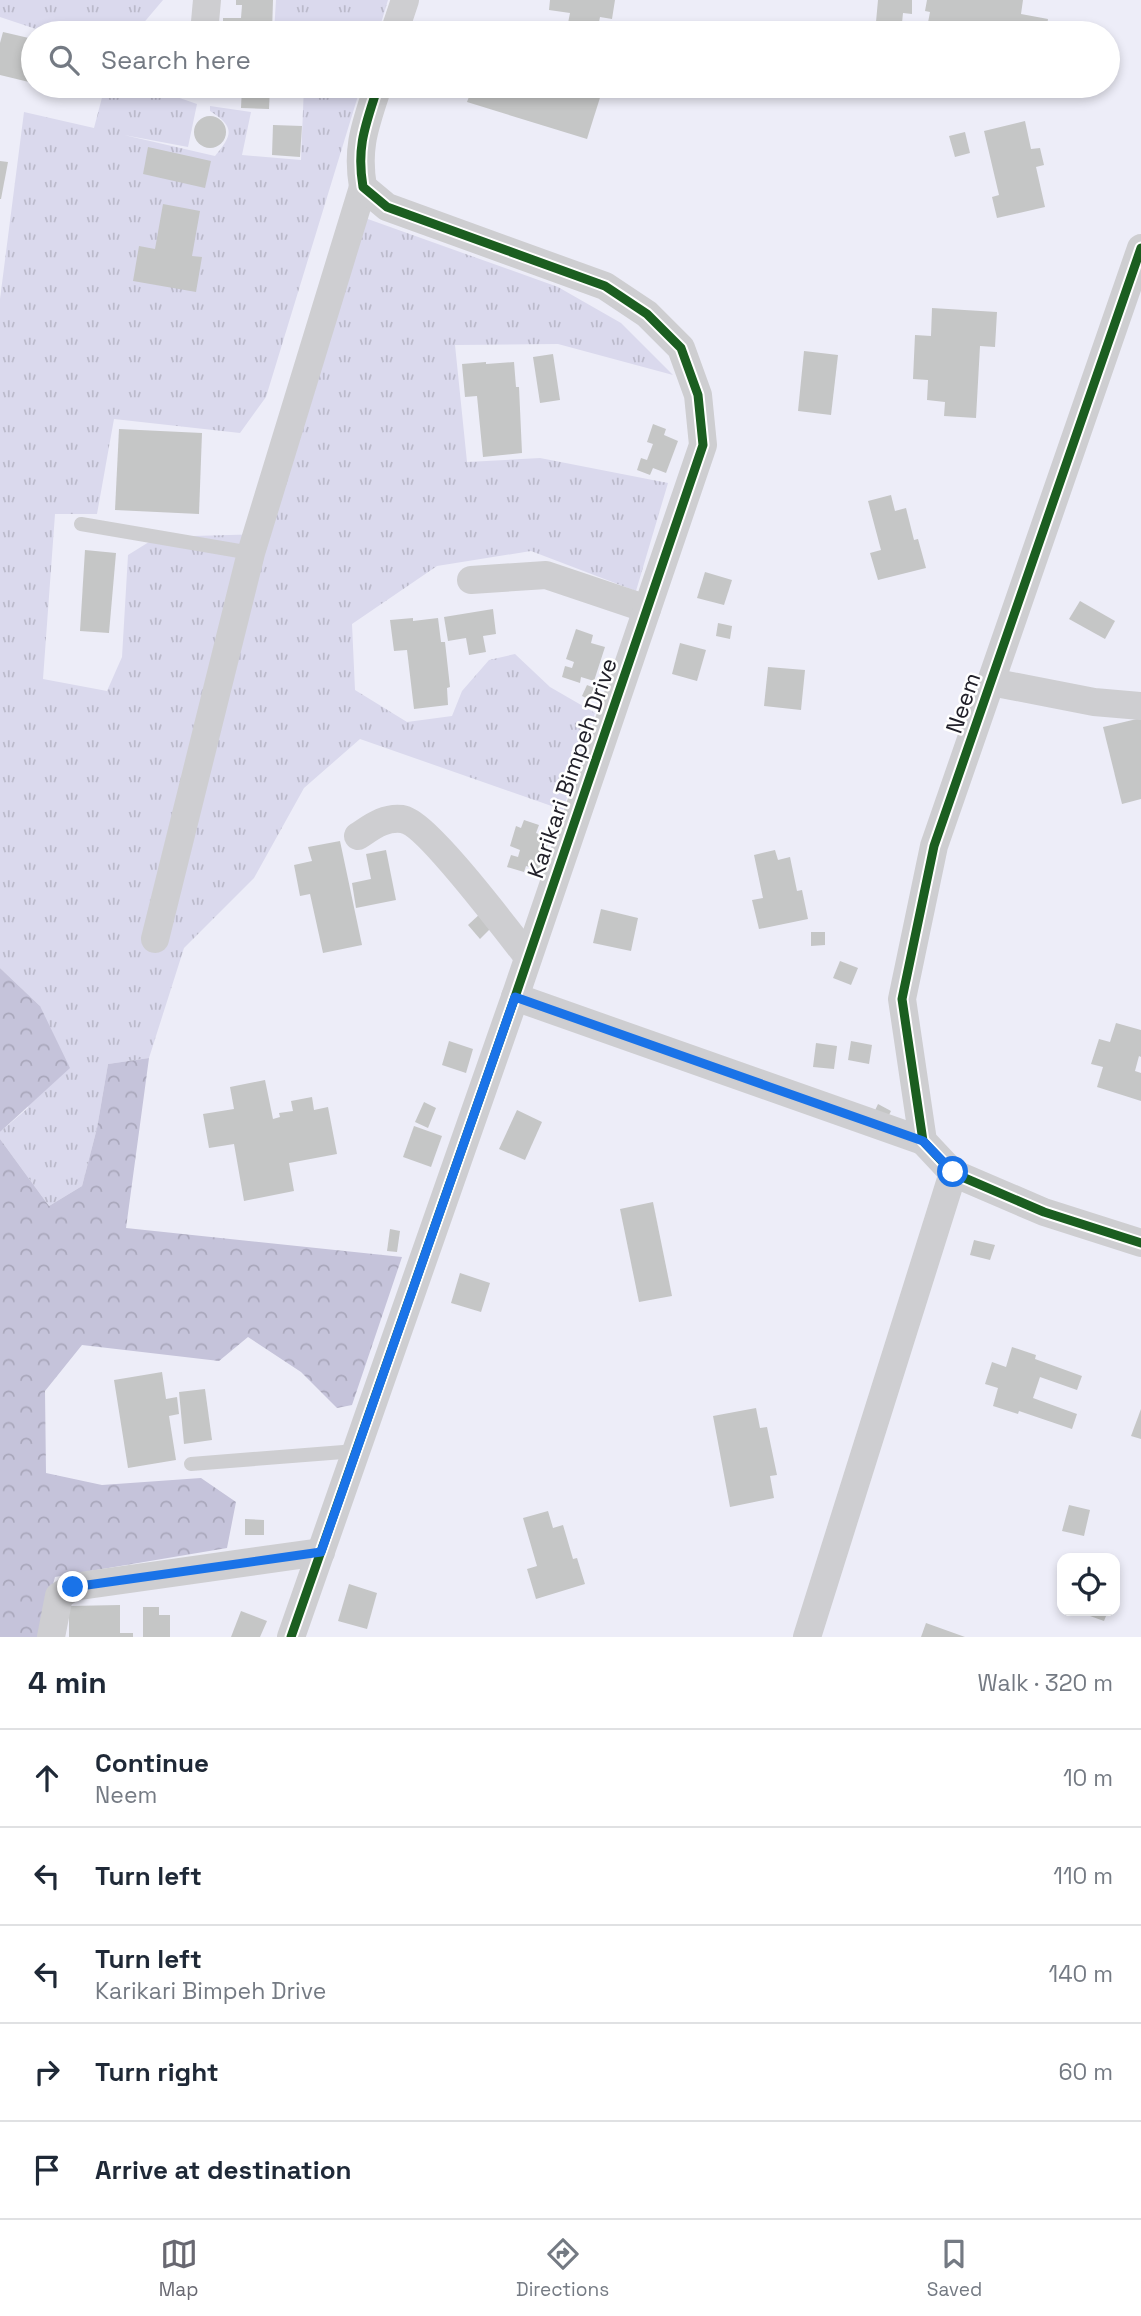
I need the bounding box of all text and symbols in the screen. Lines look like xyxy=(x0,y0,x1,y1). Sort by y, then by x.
search box xyxy=(21,21,1120,98)
icon: search xyxy=(45,41,83,79)
text: Search here xyxy=(101,43,251,77)
street label: Karikari Bimpeh Drive xyxy=(520,654,624,882)
street label: Neem xyxy=(939,669,987,737)
route start xyxy=(937,1156,968,1187)
map controls xyxy=(1057,1553,1120,1616)
button: locate xyxy=(1057,1553,1120,1616)
route end xyxy=(57,1571,88,1602)
text: 4 min xyxy=(28,1663,107,1702)
text: Walk · 320 m xyxy=(978,1668,1113,1698)
text: Continue xyxy=(95,1746,209,1780)
icon: ahead xyxy=(28,1759,66,1797)
text: 10 m xyxy=(1063,1763,1113,1793)
text: Neem xyxy=(95,1780,157,1810)
icon: left xyxy=(28,1857,66,1895)
text: Turn left xyxy=(95,1859,202,1893)
text: 110 m xyxy=(1053,1861,1113,1891)
text: Turn left xyxy=(95,1942,202,1976)
icon: left xyxy=(28,1955,66,1993)
text: 140 m xyxy=(1049,1959,1113,1989)
text: Karikari Bimpeh Drive xyxy=(95,1976,326,2006)
icon: right xyxy=(28,2053,66,2091)
text: Turn right xyxy=(95,2055,219,2089)
text: 60 m xyxy=(1058,2057,1113,2087)
icon: arrive xyxy=(28,2151,66,2189)
text: Arrive at destination xyxy=(95,2153,352,2187)
tab: Map xyxy=(159,2235,198,2302)
tab: Directions xyxy=(516,2235,609,2302)
tab: Saved xyxy=(927,2235,982,2302)

